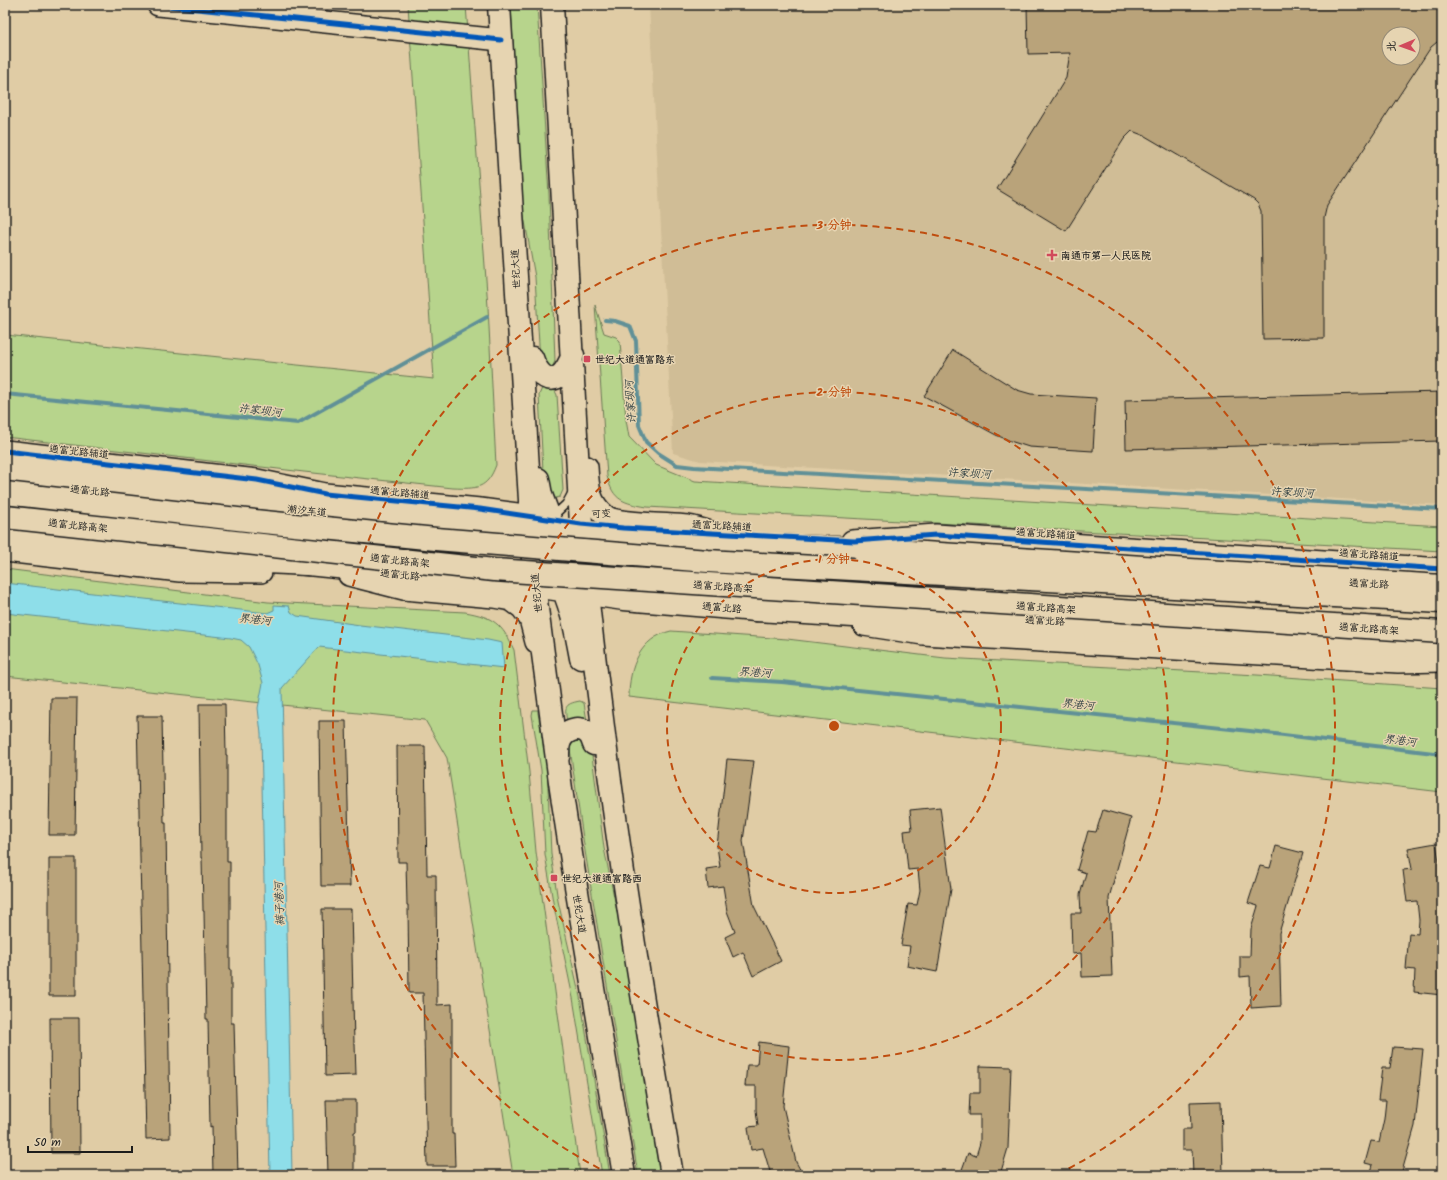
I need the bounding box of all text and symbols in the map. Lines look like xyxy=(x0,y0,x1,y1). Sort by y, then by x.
north arrow xyxy=(1381,26,1421,66)
text: 北 xyxy=(1383,41,1401,52)
text: 3 分钟 xyxy=(815,216,852,235)
place label: 南通市第一人民医院 xyxy=(1061,248,1151,264)
street label: 世纪大道 xyxy=(507,249,525,289)
marker: 南通市第一人民医院 xyxy=(1046,249,1058,261)
place label: 世纪大道通富路东 xyxy=(595,352,675,368)
marker: 世纪大道通富路东 xyxy=(582,354,592,364)
water label: 许家坝河 xyxy=(620,377,642,425)
text: 2 分钟 xyxy=(816,383,852,402)
water label: 许家坝河 xyxy=(237,400,285,422)
street label: 通富北路辅道 xyxy=(48,441,110,463)
water label: 许家坝河 xyxy=(947,464,993,484)
street label: 通富北路 xyxy=(69,481,111,501)
street label: 通富北路辅道 xyxy=(369,482,430,504)
water label: 许家坝河 xyxy=(1270,483,1316,503)
street label: 潮汐车道 xyxy=(286,501,328,521)
street label: 可变 xyxy=(591,505,611,523)
street label: 通富北路高架 xyxy=(47,515,109,537)
street label: 通富北路辅道 xyxy=(692,516,752,536)
street label: 通富北路辅道 xyxy=(1015,524,1076,544)
street label: 通富北路辅道 xyxy=(1338,545,1399,565)
street label: 通富北路高架 xyxy=(369,550,431,572)
text: 1 分钟 xyxy=(818,550,850,569)
street label: 通富北路 xyxy=(379,565,421,585)
street label: 世纪大道 xyxy=(527,572,547,614)
street label: 通富北路 xyxy=(1349,575,1389,593)
street label: 通富北路高架 xyxy=(692,577,753,597)
street label: 通富北路 xyxy=(701,598,743,618)
street label: 通富北路高架 xyxy=(1015,598,1076,618)
water label: 界港河 xyxy=(238,609,274,631)
street label: 通富北路 xyxy=(1025,612,1065,630)
street label: 通富北路高架 xyxy=(1338,619,1399,639)
water label: 界港河 xyxy=(738,663,774,683)
water label: 界港河 xyxy=(1061,694,1097,716)
centre of rings xyxy=(827,719,841,733)
water label: 界港河 xyxy=(1382,730,1419,752)
place label: 世纪大道通富路西 xyxy=(562,871,642,887)
marker: 世纪大道通富路西 xyxy=(549,873,559,883)
water label: 裤子港河 xyxy=(270,880,290,926)
street label: 世纪大道 xyxy=(568,893,590,935)
scale bar xyxy=(28,1128,132,1154)
text: 50 m xyxy=(34,1133,61,1152)

